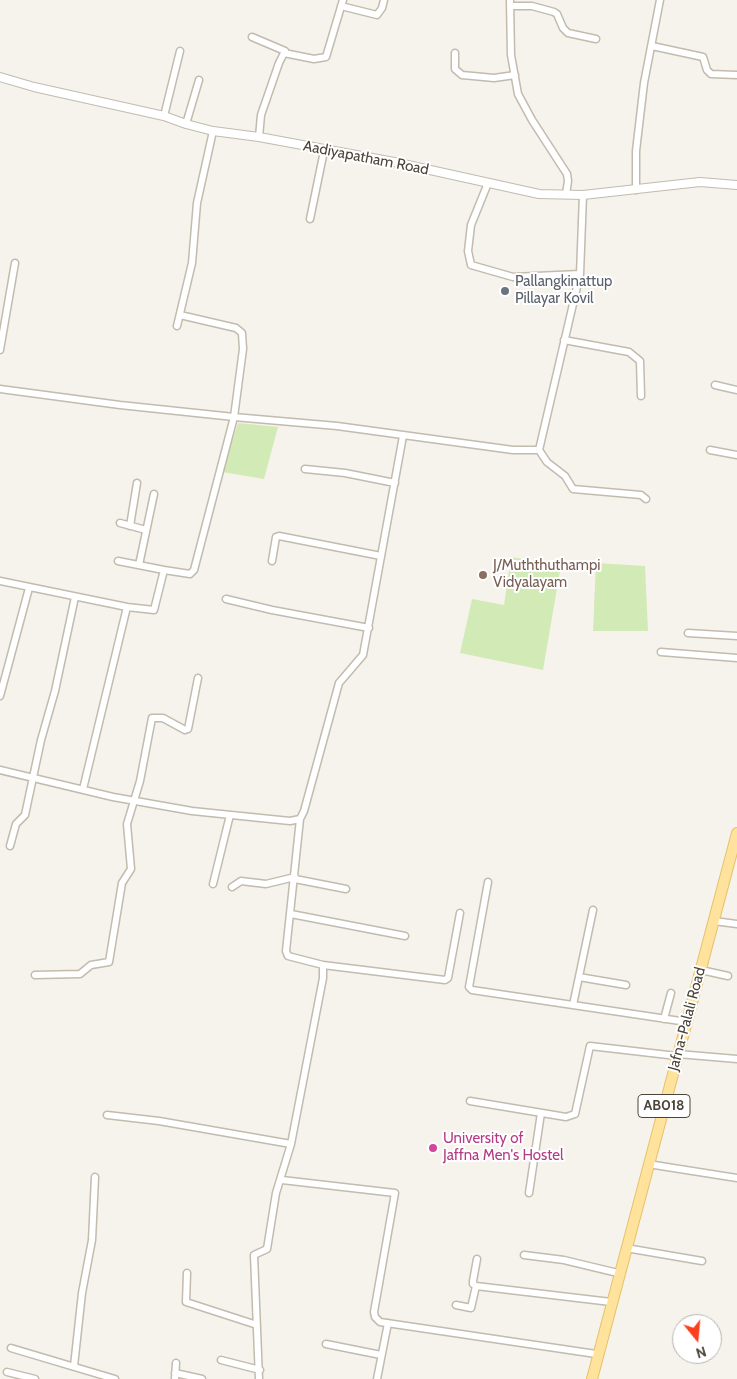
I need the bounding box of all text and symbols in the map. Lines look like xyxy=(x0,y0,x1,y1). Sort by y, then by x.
street label: Aadiyapatham Road xyxy=(302,137,430,179)
place label: Pallangkinattup Pillayar Kovil xyxy=(515,273,612,308)
marker: Pallangkinattup Pillayar Kovil xyxy=(499,285,511,297)
place label: J/Muththuthampi Vidyalayam xyxy=(493,557,600,592)
marker: J/Muththuthampi Vidyalayam xyxy=(477,569,489,581)
street label: Jafna-Palali Road xyxy=(665,965,709,1073)
road number: AB018 xyxy=(638,1094,690,1118)
place label: University of Jaffna Men's Hostel xyxy=(443,1130,564,1165)
marker: University of Jaffna Men's Hostel xyxy=(427,1142,439,1154)
north arrow xyxy=(672,1314,722,1364)
text: N xyxy=(694,1342,708,1362)

